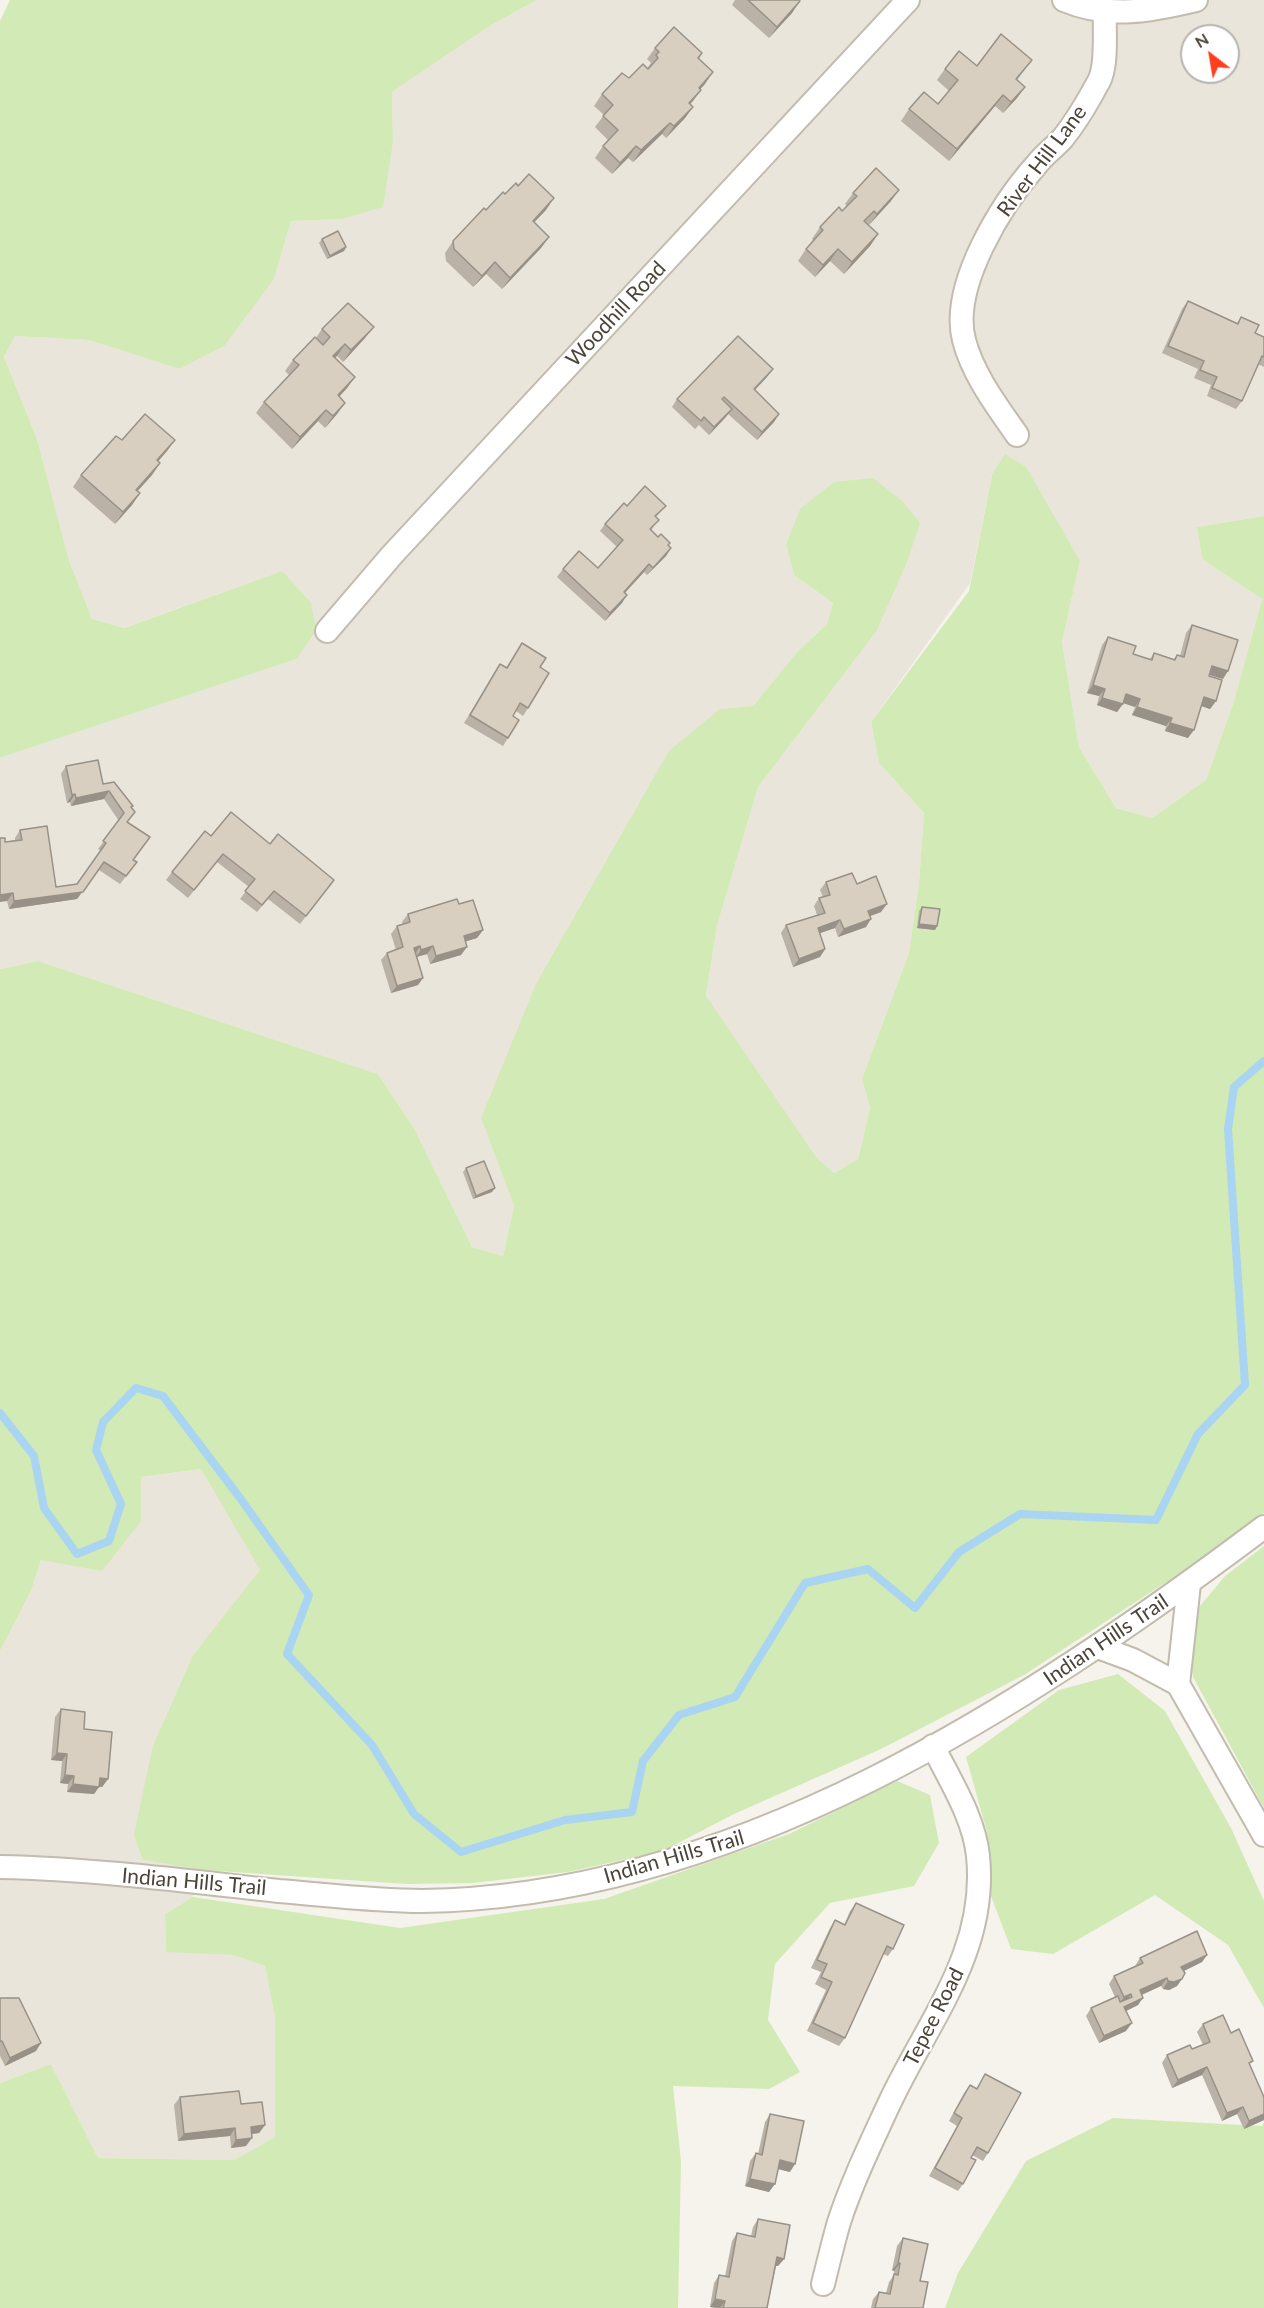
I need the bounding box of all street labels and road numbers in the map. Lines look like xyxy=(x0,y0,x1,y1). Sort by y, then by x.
street label: River Hill Lane xyxy=(992,100,1092,222)
street label: Woodhill Road xyxy=(561,256,671,372)
street label: Indian Hills Trail xyxy=(1039,1589,1173,1691)
street label: Indian Hills Trail xyxy=(601,1825,747,1889)
street label: Indian Hills Trail xyxy=(121,1863,267,1901)
street label: Tepee Road xyxy=(899,1964,969,2070)

